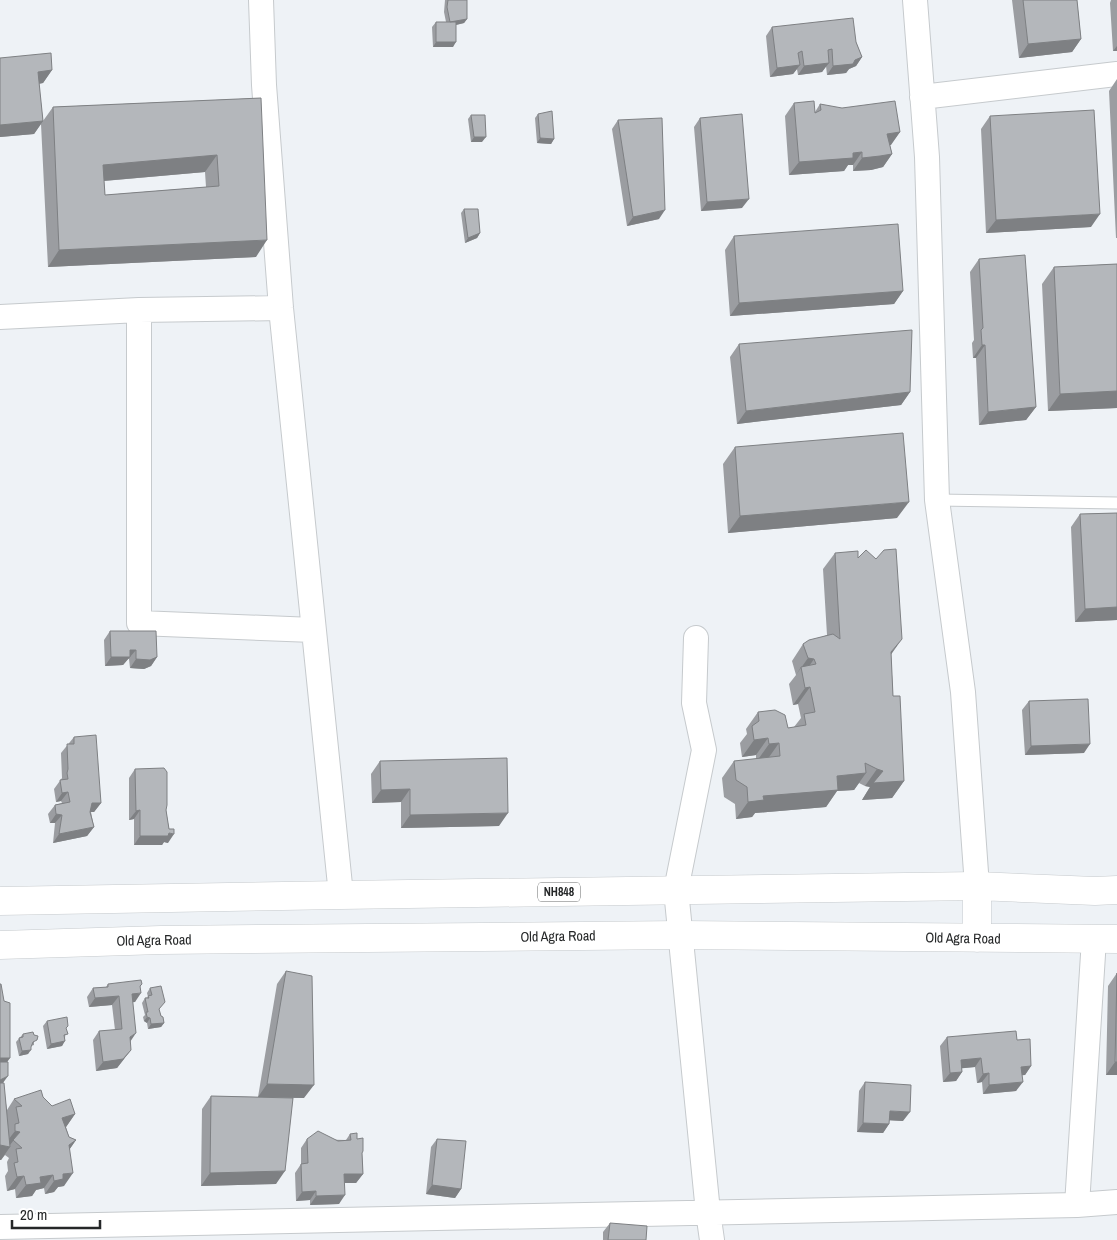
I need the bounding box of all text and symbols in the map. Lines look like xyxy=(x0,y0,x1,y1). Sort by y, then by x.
road number: NH848 xyxy=(538,882,580,902)
street label: Old Agra Road xyxy=(520,926,596,946)
street label: Old Agra Road xyxy=(925,928,1001,948)
street label: Old Agra Road xyxy=(116,930,192,950)
scale bar xyxy=(12,1198,100,1230)
text: 20 m xyxy=(20,1204,47,1225)

